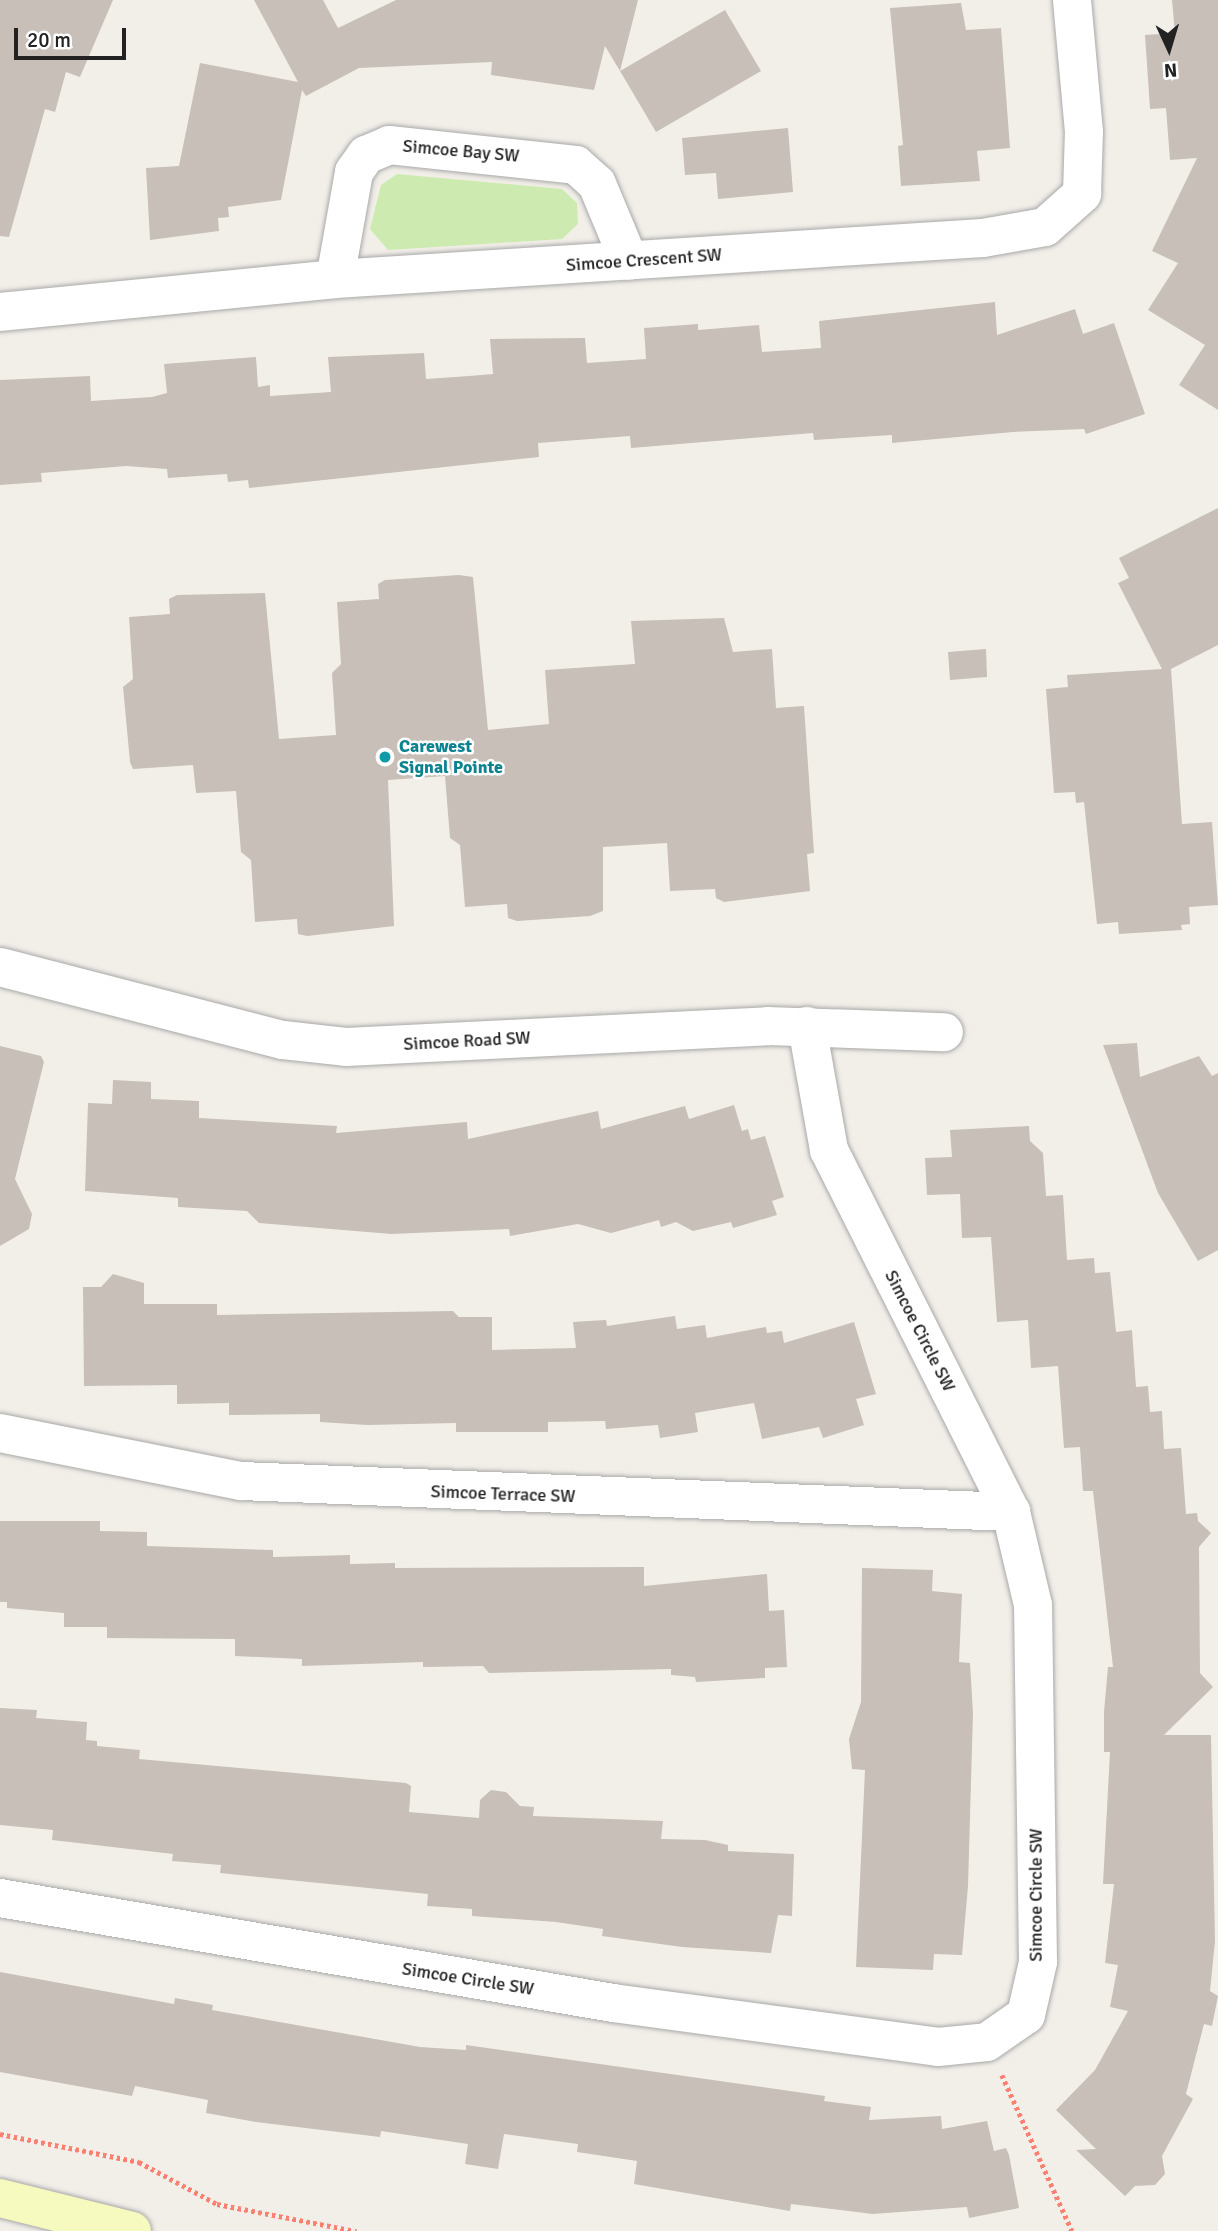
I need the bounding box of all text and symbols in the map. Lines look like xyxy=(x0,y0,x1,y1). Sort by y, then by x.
scale bar xyxy=(18,14,130,58)
north arrow xyxy=(1134,14,1204,84)
text: 20 m xyxy=(27,27,71,53)
text: N xyxy=(1163,58,1178,82)
street label: Simcoe Bay SW xyxy=(402,135,520,167)
street label: Simcoe Crescent SW xyxy=(565,244,723,276)
place label: Carewest Signal Pointe xyxy=(399,736,503,778)
marker: Carewest Signal Pointe xyxy=(377,749,393,765)
street label: Simcoe Road SW xyxy=(403,1027,531,1055)
street label: Simcoe Circle SW xyxy=(880,1267,960,1395)
street label: Simcoe Terrace SW xyxy=(430,1481,576,1507)
street label: Simcoe Circle SW xyxy=(1025,1828,1047,1962)
street label: Simcoe Circle SW xyxy=(400,1958,536,2000)

